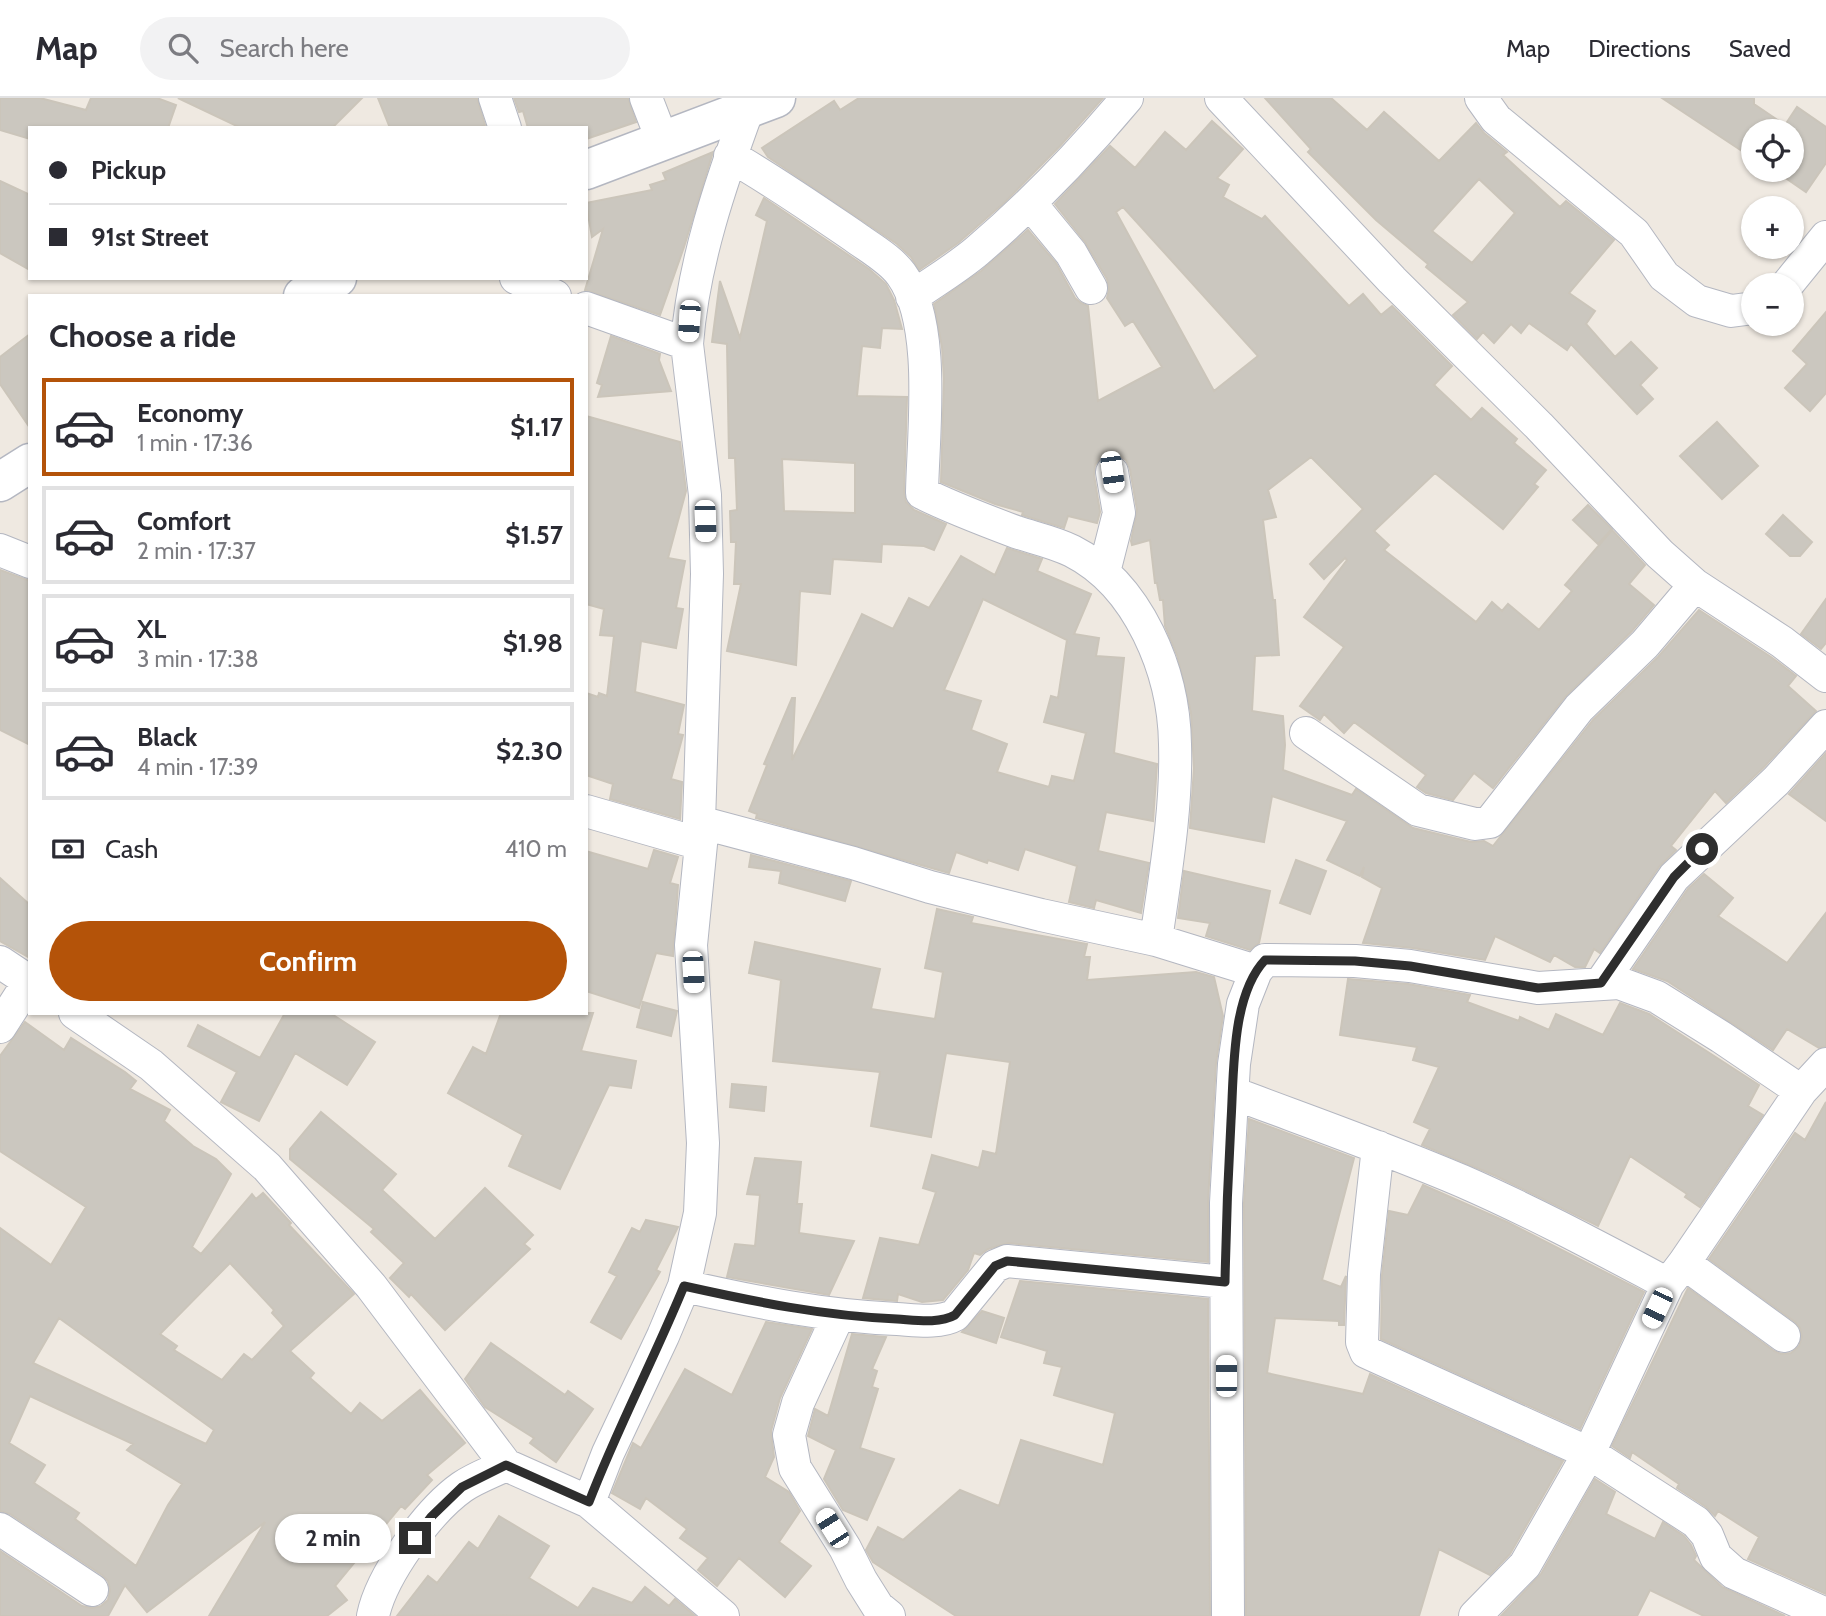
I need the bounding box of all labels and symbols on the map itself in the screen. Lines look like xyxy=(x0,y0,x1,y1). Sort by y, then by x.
car xyxy=(678,299,701,343)
car xyxy=(1099,450,1126,494)
car xyxy=(694,500,717,542)
route start xyxy=(1686,833,1718,865)
car xyxy=(682,950,705,994)
car xyxy=(1639,1285,1676,1331)
car xyxy=(1216,1355,1237,1397)
car xyxy=(812,1505,853,1551)
callout: 2 min xyxy=(275,1514,390,1562)
route end xyxy=(399,1522,431,1554)

